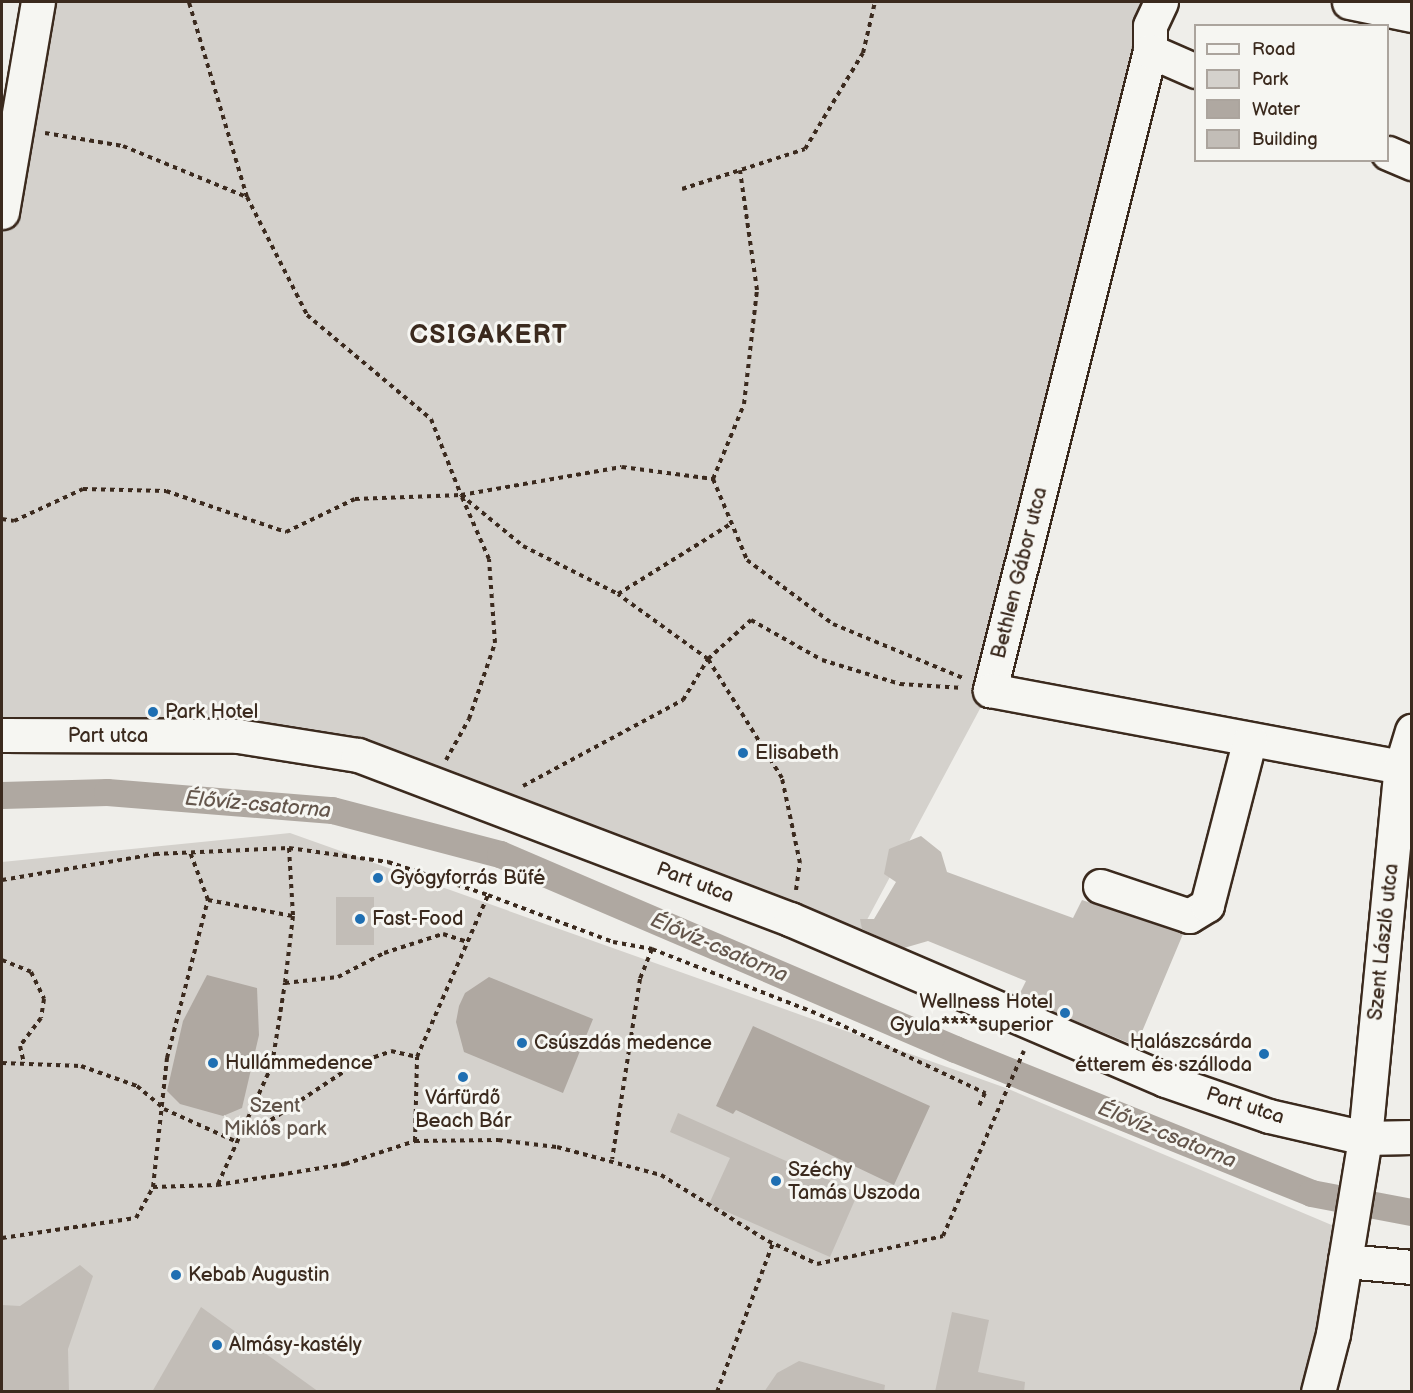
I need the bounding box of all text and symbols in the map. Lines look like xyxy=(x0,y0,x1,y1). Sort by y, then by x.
legend xyxy=(1194,24,1389,162)
text: Road xyxy=(1252,39,1296,60)
text: Park xyxy=(1252,69,1288,90)
text: Water xyxy=(1252,99,1300,120)
text: Building xyxy=(1252,129,1318,150)
district label: CSIGAKERT xyxy=(410,320,568,352)
street label: Bethlen Gábor utca xyxy=(987,485,1053,661)
place label: Park Hotel xyxy=(165,700,258,724)
marker: Park Hotel xyxy=(146,705,160,719)
street label: Part utca xyxy=(68,724,148,748)
place label: Elisabeth xyxy=(755,741,839,765)
marker: Elisabeth xyxy=(736,746,750,760)
water label: Élővíz-csatorna xyxy=(184,786,332,824)
street label: Part utca xyxy=(653,857,737,909)
street label: Szent László utca xyxy=(1364,862,1404,1022)
place label: Gyógyforrás Büfé xyxy=(390,866,545,890)
marker: Gyógyforrás Büfé xyxy=(371,871,385,885)
place label: Fast-Food xyxy=(372,907,463,931)
water label: Élővíz-csatorna xyxy=(647,908,791,988)
marker: Fast-Food xyxy=(353,912,367,926)
place label: Wellness Hotel Gyula****superior xyxy=(890,990,1053,1037)
marker: Wellness Hotel Gyula****superior xyxy=(1058,1006,1072,1020)
place label: Halászcsárda étterem és szálloda xyxy=(1075,1030,1252,1077)
place label: Csúszdás medence xyxy=(534,1031,712,1055)
marker: Csúszdás medence xyxy=(515,1036,529,1050)
marker: Halászcsárda étterem és szálloda xyxy=(1257,1047,1271,1061)
place label: Hullámmedence xyxy=(225,1051,373,1075)
marker: Hullámmedence xyxy=(206,1056,220,1070)
marker: Várfürdő Beach Bár xyxy=(456,1070,470,1084)
street label: Part utca xyxy=(1203,1082,1287,1130)
place label: Várfürdő Beach Bár xyxy=(415,1086,511,1133)
park label: Szent Miklós park xyxy=(224,1095,326,1142)
water label: Élővíz-csatorna xyxy=(1094,1096,1240,1174)
place label: Széchy Tamás Uszoda xyxy=(788,1158,920,1205)
marker: Széchy Tamás Uszoda xyxy=(769,1174,783,1188)
place label: Kebab Augustin xyxy=(188,1263,330,1287)
marker: Kebab Augustin xyxy=(169,1268,183,1282)
place label: Almásy-kastély xyxy=(229,1333,362,1357)
marker: Almásy-kastély xyxy=(210,1338,224,1352)

